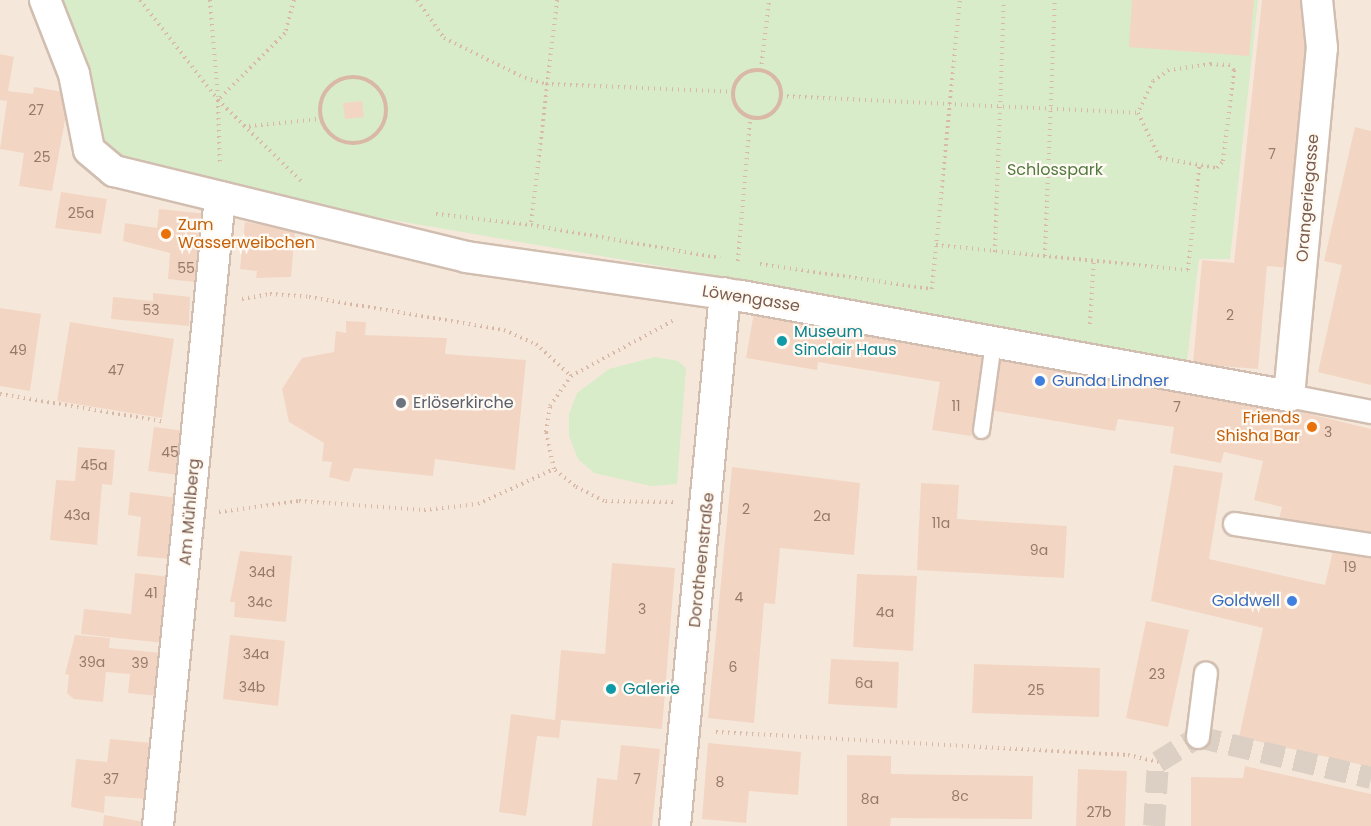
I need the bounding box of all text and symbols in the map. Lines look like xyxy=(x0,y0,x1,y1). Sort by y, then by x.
house number: 27 xyxy=(28,102,44,118)
street label: Orangeriegasse xyxy=(1293,133,1323,263)
house number: 7 xyxy=(1268,146,1276,162)
house number: 25 xyxy=(34,149,50,165)
park label: Schlosspark xyxy=(1007,160,1103,180)
house number: 25a xyxy=(68,205,94,221)
place label: Zum Wasserweibchen xyxy=(178,215,315,253)
marker: Zum Wasserweibchen xyxy=(159,227,173,241)
house number: 55 xyxy=(177,260,195,276)
street label: Löwengasse xyxy=(701,282,801,316)
house number: 53 xyxy=(142,302,160,318)
house number: 2 xyxy=(1226,307,1234,323)
place label: Museum Sinclair Haus xyxy=(794,322,897,360)
marker: Museum Sinclair Haus xyxy=(775,334,789,348)
house number: 49 xyxy=(9,342,27,358)
house number: 47 xyxy=(108,362,124,378)
place label: Gunda Lindner xyxy=(1052,371,1169,391)
marker: Gunda Lindner xyxy=(1033,374,1047,388)
place label: Erlöserkirche xyxy=(413,393,514,413)
marker: Erlöserkirche xyxy=(394,396,408,410)
house number: 11 xyxy=(952,398,960,414)
house number: 7 xyxy=(1173,399,1181,415)
place label: Friends Shisha Bar xyxy=(1216,408,1300,446)
marker: Friends Shisha Bar xyxy=(1305,420,1319,434)
house number: 3 xyxy=(1324,424,1332,440)
house number: 45 xyxy=(161,444,179,460)
house number: 45a xyxy=(80,457,108,473)
street label: Am Mühlberg xyxy=(176,458,204,566)
street label: Dorotheenstraße xyxy=(685,492,719,628)
house number: 2 xyxy=(742,501,750,517)
house number: 43a xyxy=(64,507,90,523)
house number: 2a xyxy=(813,508,831,524)
house number: 11a xyxy=(932,515,950,531)
house number: 9a xyxy=(1030,542,1048,558)
house number: 19 xyxy=(1343,559,1357,575)
house number: 34d xyxy=(249,564,275,580)
house number: 41 xyxy=(144,585,158,601)
house number: 4 xyxy=(735,589,743,605)
place label: Goldwell xyxy=(1212,591,1280,611)
house number: 34c xyxy=(247,594,273,610)
marker: Goldwell xyxy=(1285,594,1299,608)
house number: 3 xyxy=(638,601,646,617)
house number: 4a xyxy=(876,604,894,620)
house number: 34a xyxy=(243,646,269,662)
house number: 39a xyxy=(79,654,105,670)
house number: 39 xyxy=(131,655,149,671)
house number: 6 xyxy=(729,659,737,675)
house number: 23 xyxy=(1149,666,1165,682)
house number: 6a xyxy=(855,675,873,691)
house number: 34b xyxy=(239,679,265,695)
place label: Galerie xyxy=(623,679,680,699)
marker: Galerie xyxy=(604,682,618,696)
house number: 25 xyxy=(1028,682,1044,698)
house number: 37 xyxy=(103,771,119,787)
house number: 7 xyxy=(633,771,641,787)
house number: 8 xyxy=(716,774,724,790)
house number: 8c xyxy=(951,788,969,804)
house number: 8a xyxy=(861,791,879,807)
house number: 27b xyxy=(1086,804,1112,820)

